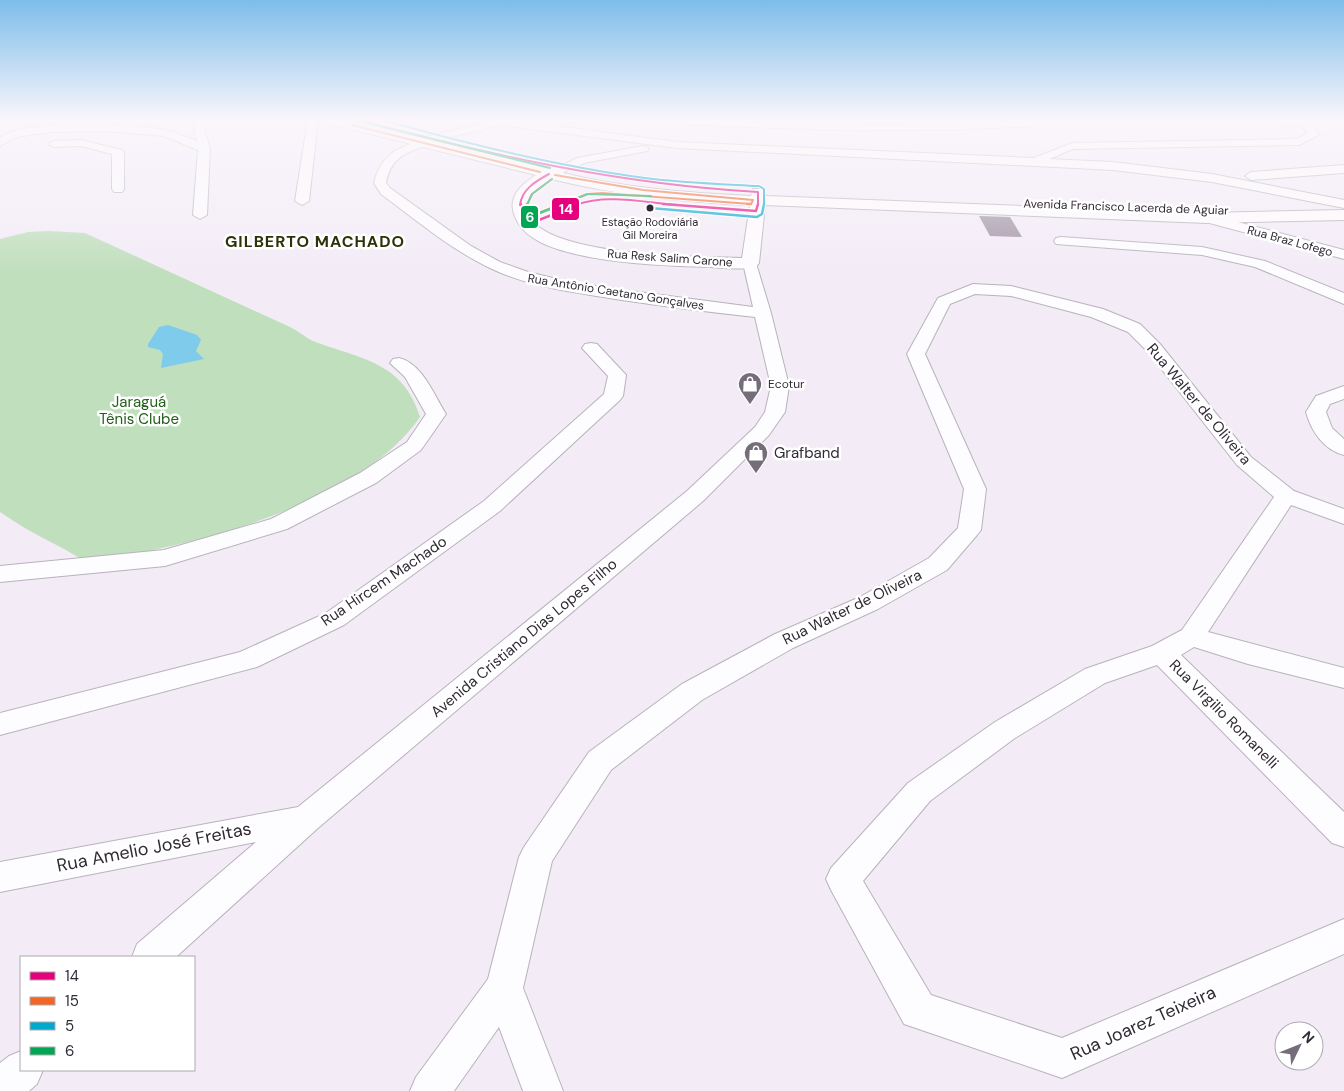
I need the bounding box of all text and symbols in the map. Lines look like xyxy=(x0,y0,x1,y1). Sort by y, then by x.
street label: Avenida Francisco Lacerda de Aguiar xyxy=(1023,195,1229,219)
line badge: 14 xyxy=(551,197,580,221)
text: 14 xyxy=(559,200,573,218)
marker: Estação Rodoviária Gil Moreira xyxy=(645,203,655,213)
line badge: 6 xyxy=(520,205,539,229)
text: 6 xyxy=(526,208,535,226)
place label: Estação Rodoviária Gil Moreira xyxy=(602,215,698,242)
street label: Rua Braz Lofego xyxy=(1245,222,1335,260)
district label: GILBERTO MACHADO xyxy=(225,231,405,252)
street label: Rua Resk Salim Carone xyxy=(607,246,733,270)
street label: Rua Antônio Caetano Gonçalves xyxy=(527,270,705,314)
street label: Rua Walter de Oliveira xyxy=(1142,339,1256,469)
shop icon: Ecotur xyxy=(737,371,763,405)
place label: Ecotur xyxy=(768,376,805,392)
park label: Jaraguá Tênis Clube xyxy=(99,392,179,429)
shop icon: Grafband xyxy=(743,440,769,474)
place label: Grafband xyxy=(774,443,840,463)
street label: Rua Hircem Machado xyxy=(317,531,451,631)
street label: Avenida Cristiano Dias Lopes Filho xyxy=(427,554,621,722)
street label: Rua Walter de Oliveira xyxy=(779,565,925,649)
street label: Rua Virgilio Romanelli xyxy=(1165,655,1283,773)
street label: Rua Amelio José Freitas xyxy=(55,816,253,878)
legend xyxy=(20,956,195,1071)
text: 14 xyxy=(65,966,79,986)
street label: Rua Joarez Teixeira xyxy=(1066,980,1220,1066)
text: 15 xyxy=(65,991,79,1011)
text: 5 xyxy=(65,1016,74,1036)
north arrow xyxy=(1274,1021,1324,1071)
text: N xyxy=(1298,1027,1319,1047)
text: 6 xyxy=(65,1041,74,1061)

